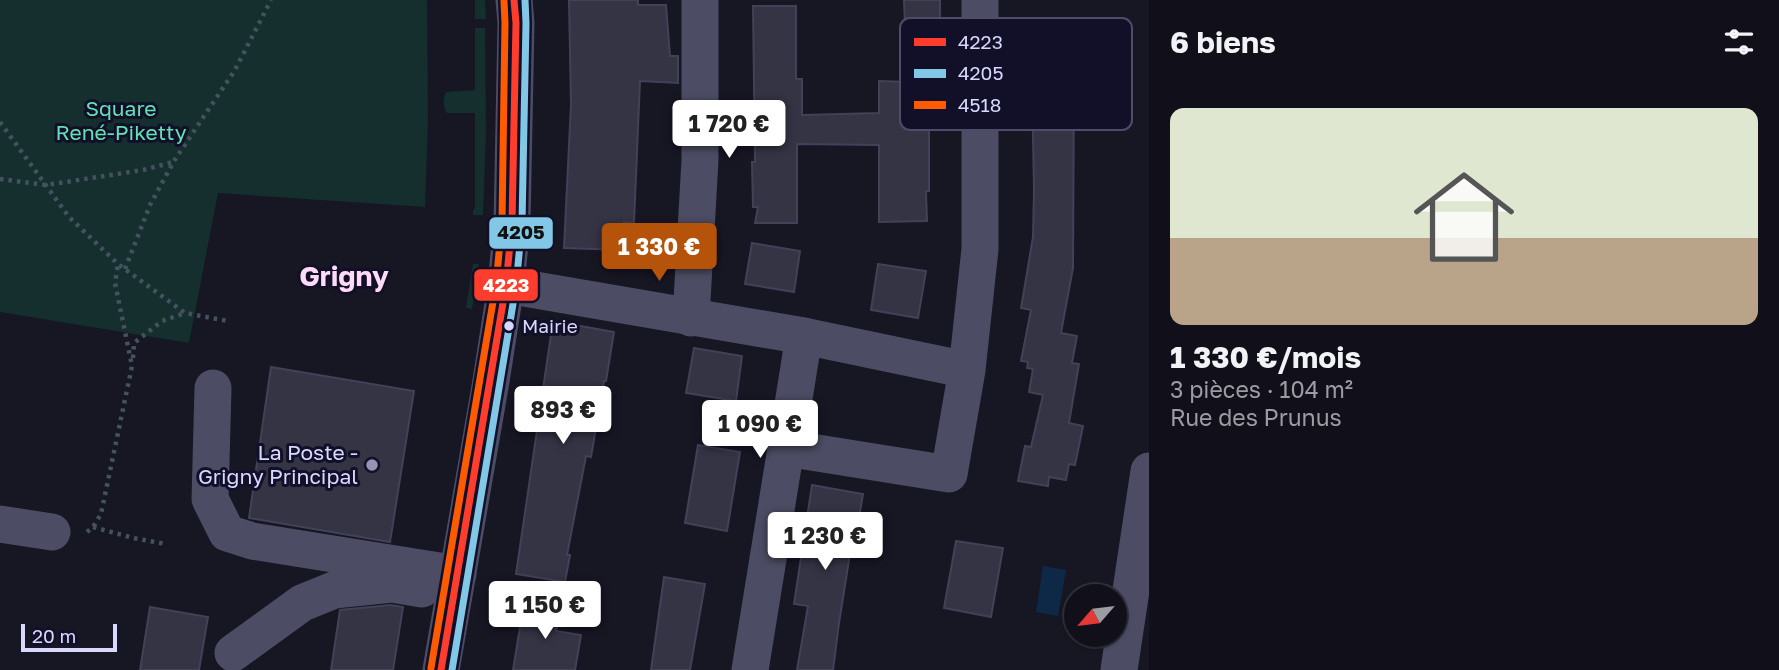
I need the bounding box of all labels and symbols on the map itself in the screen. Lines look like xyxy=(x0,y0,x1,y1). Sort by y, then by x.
legend xyxy=(900,18,1132,130)
text: 4223 xyxy=(958,30,1003,53)
text: 4205 xyxy=(958,61,1003,84)
text: 4518 xyxy=(958,93,1001,116)
park label: Square René-Piketty xyxy=(55,95,187,145)
pin: 1 720 € xyxy=(664,100,794,160)
line badge: 4205 xyxy=(488,216,554,250)
text: 4205 xyxy=(497,220,545,243)
pin: 1 330 € xyxy=(594,224,724,283)
district label: Grigny xyxy=(299,259,389,292)
line badge: 4223 xyxy=(473,268,539,302)
text: 4223 xyxy=(483,273,529,296)
place label: Mairie xyxy=(522,314,578,337)
marker: Mairie xyxy=(502,319,516,333)
pin: 893 € xyxy=(514,386,612,446)
pin: 1 090 € xyxy=(695,400,825,460)
place label: La Poste - Grigny Principal xyxy=(198,439,358,489)
marker: La Poste - Grigny Principal xyxy=(364,457,380,473)
pin: 1 230 € xyxy=(760,512,890,572)
pin: 1 150 € xyxy=(480,582,610,641)
north arrow xyxy=(1064,584,1127,648)
scale bar xyxy=(21,621,117,653)

